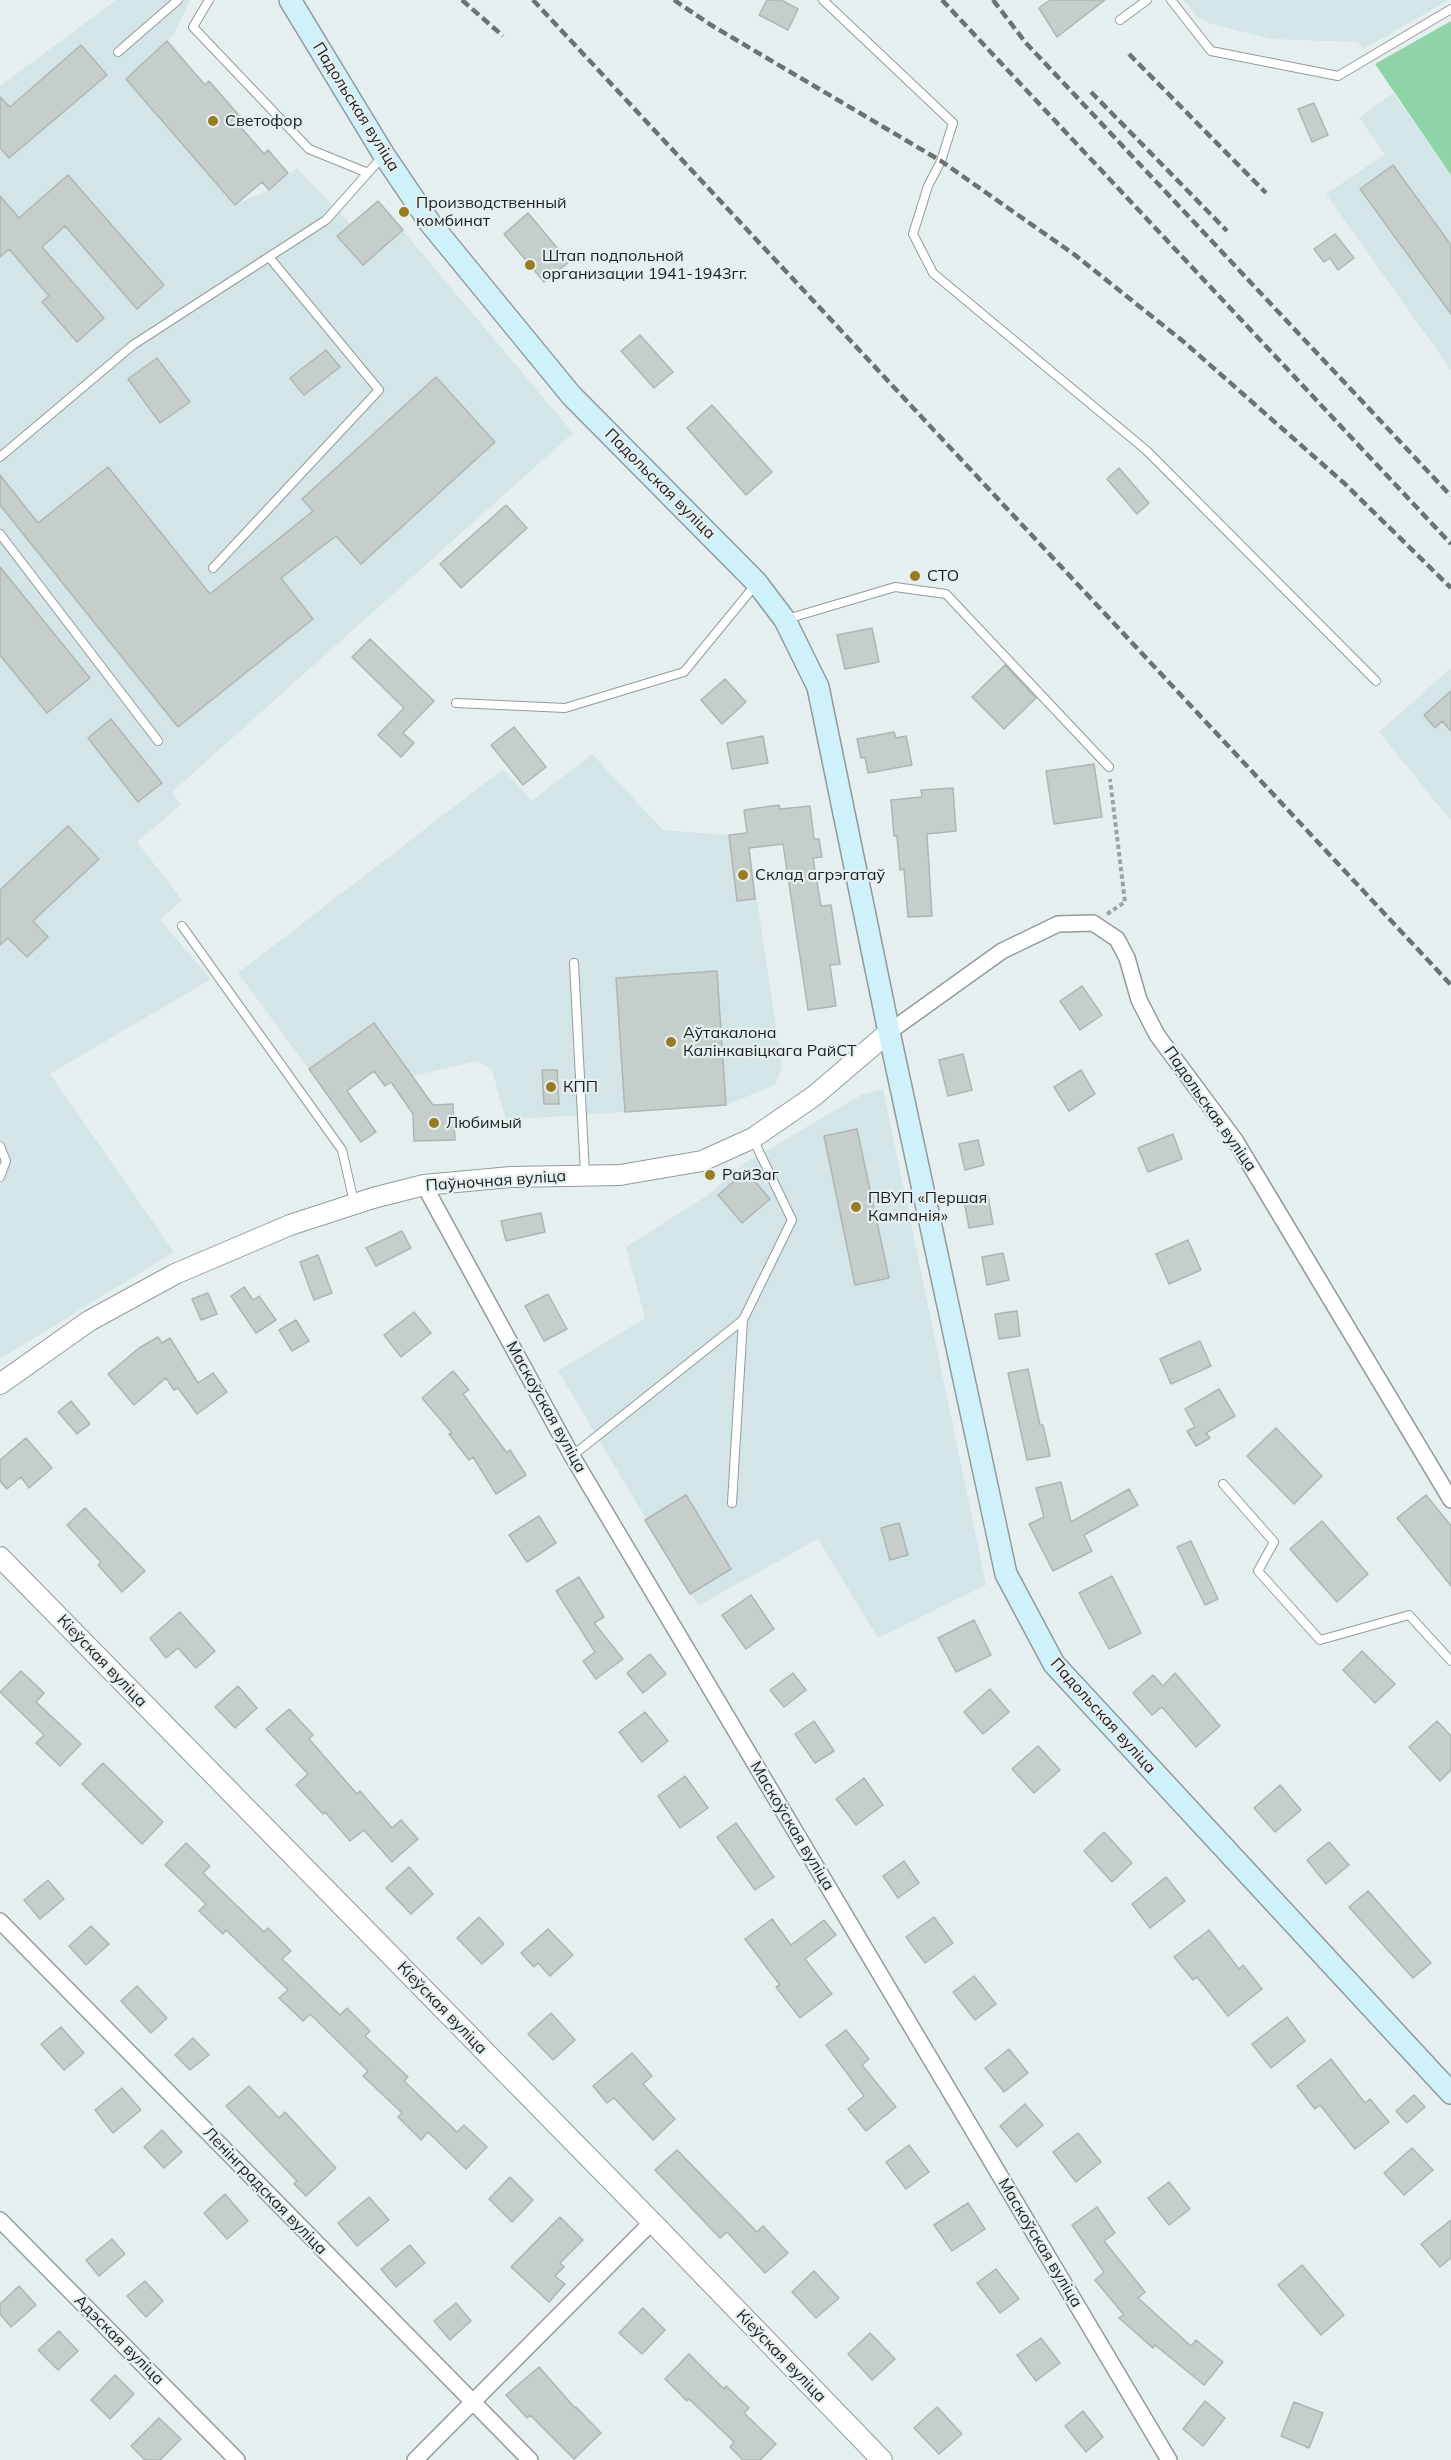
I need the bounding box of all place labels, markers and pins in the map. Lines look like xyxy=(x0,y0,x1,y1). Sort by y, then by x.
place label: Светофор xyxy=(225,111,302,131)
marker: Светофор xyxy=(206,114,220,128)
place label: Производственный комбинат xyxy=(416,193,567,231)
marker: Производственный комбинат xyxy=(397,205,411,219)
place label: Штап подпольной организации 1941-1943гг. xyxy=(542,246,747,284)
marker: Штап подпольной организации 1941-1943гг. xyxy=(523,258,537,272)
place label: СТО xyxy=(927,566,959,586)
marker: СТО xyxy=(908,569,922,583)
place label: Склад агрэгатаў xyxy=(755,865,885,885)
marker: Склад агрэгатаў xyxy=(736,868,750,882)
place label: Аўтакалона Калінкавіцкага РайСТ xyxy=(683,1023,857,1061)
marker: Аўтакалона Калінкавіцкага РайСТ xyxy=(664,1035,678,1049)
place label: КПП xyxy=(563,1077,598,1097)
marker: КПП xyxy=(544,1080,558,1094)
place label: Любимый xyxy=(446,1113,522,1133)
marker: Любимый xyxy=(427,1116,441,1130)
place label: РайЗаг xyxy=(722,1165,779,1185)
marker: РайЗаг xyxy=(703,1168,717,1182)
place label: ПВУП «Першая Кампанія» xyxy=(868,1188,987,1226)
marker: ПВУП «Першая Кампанія» xyxy=(849,1200,863,1214)

